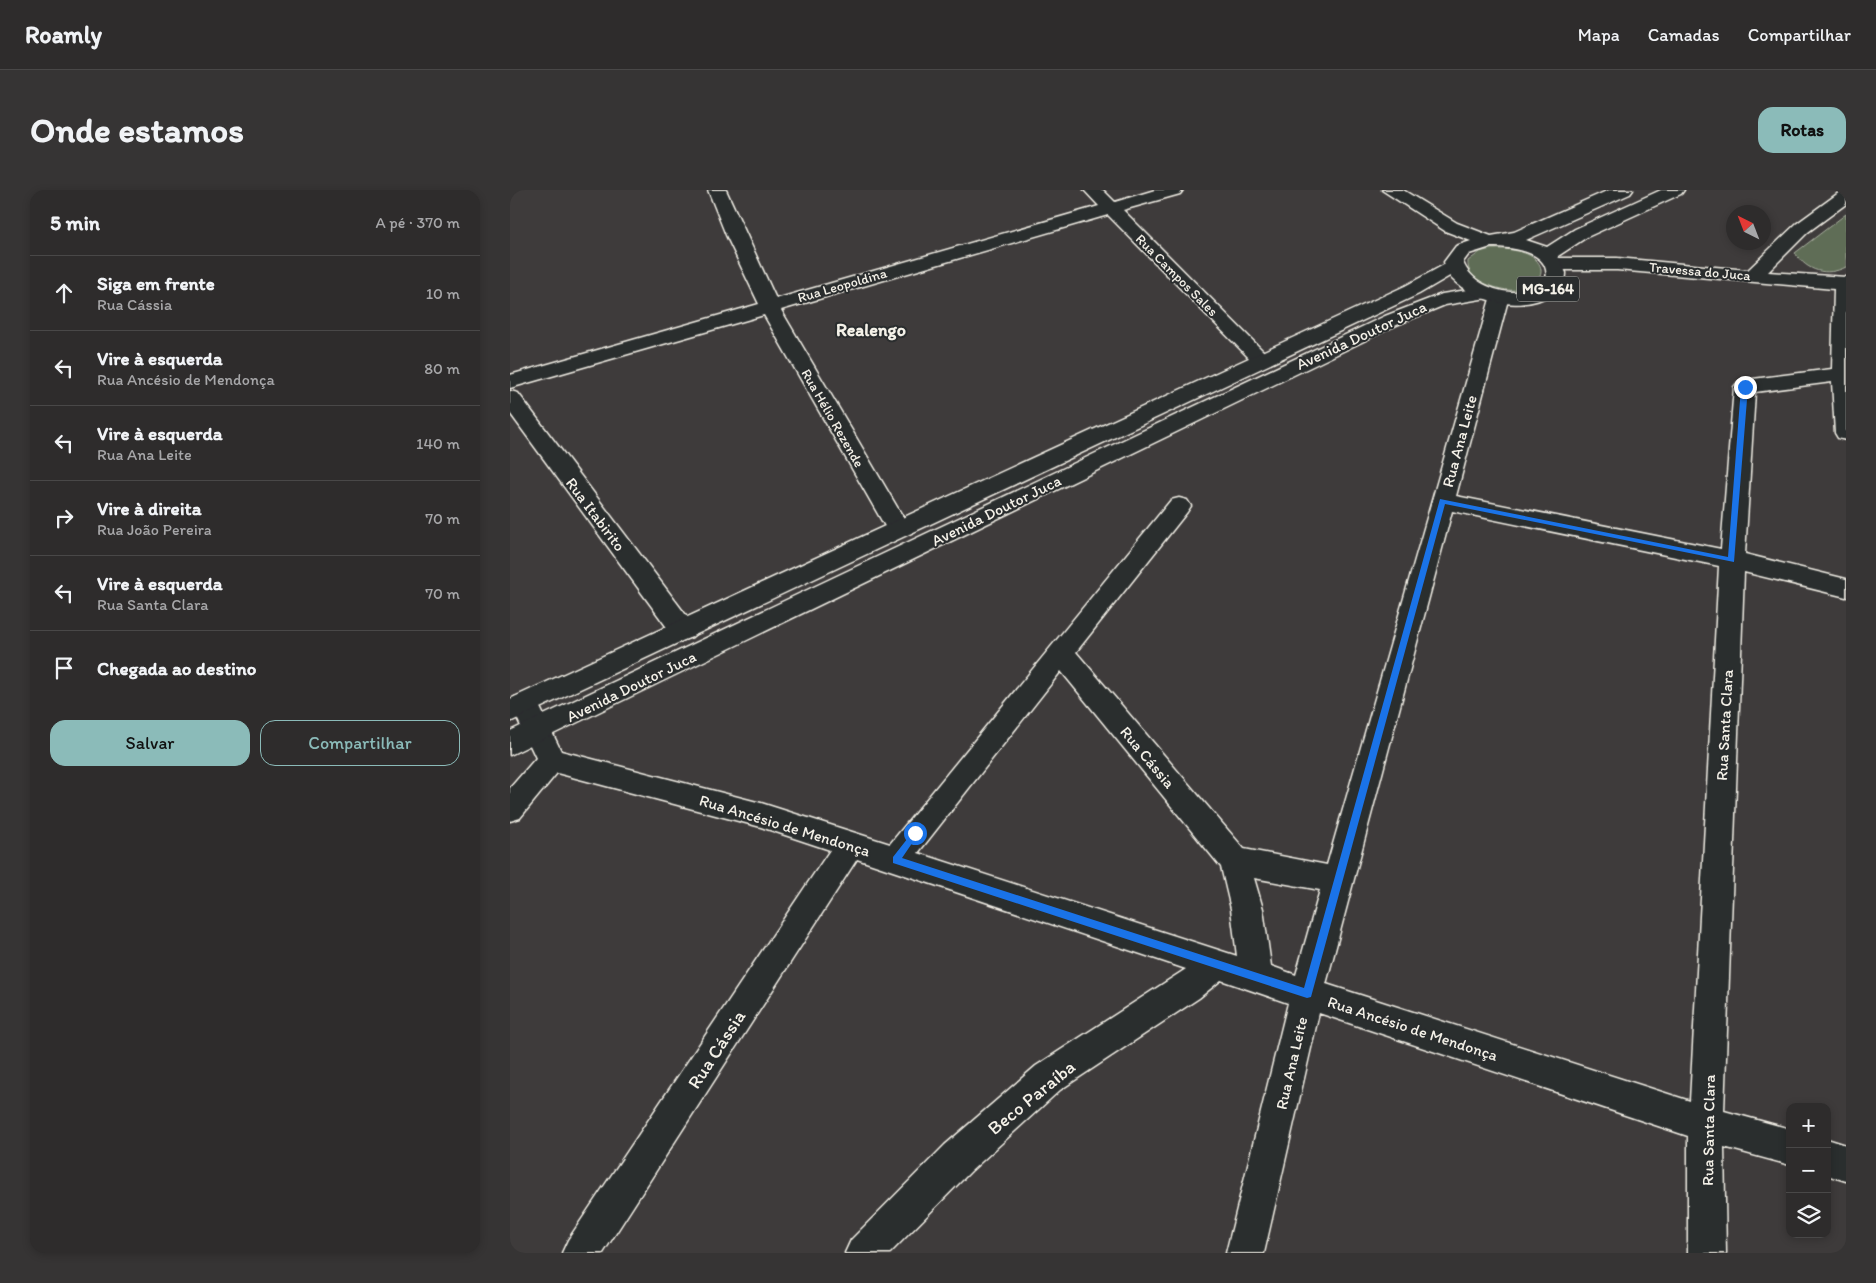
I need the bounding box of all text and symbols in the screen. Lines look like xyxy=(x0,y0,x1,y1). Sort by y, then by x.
text: Roamly xyxy=(25,20,102,49)
text: Mapa xyxy=(1578,24,1620,46)
text: Camadas xyxy=(1648,24,1720,46)
text: Compartilhar xyxy=(1748,24,1851,46)
button: Rotas xyxy=(1758,107,1846,153)
text: Onde estamos xyxy=(30,109,244,151)
north arrow xyxy=(1726,205,1771,250)
text: 5 min xyxy=(50,210,100,235)
text: A pé · 370 m xyxy=(375,213,460,232)
street label: Rua Campos Sales xyxy=(1132,231,1221,320)
street label: Travessa do Juca xyxy=(1648,259,1752,284)
street label: Rua Leopoldina xyxy=(796,264,889,306)
text: Siga em frente xyxy=(97,272,215,295)
road number: MG-164 xyxy=(1517,276,1579,302)
icon: ahead xyxy=(50,279,78,307)
text: 10 m xyxy=(426,284,460,303)
text: Rua Cássia xyxy=(97,295,172,314)
street label: Avenida Doutor Juca xyxy=(1293,297,1429,374)
district label: Realengo xyxy=(836,319,906,341)
text: Vire à esquerda xyxy=(97,347,223,370)
icon: left xyxy=(50,354,78,382)
text: 80 m xyxy=(424,359,460,378)
street label: Rua Hélio Rezende xyxy=(797,366,868,471)
text: Rua Ancésio de Mendonça xyxy=(97,370,275,389)
route end xyxy=(1734,376,1757,399)
street label: Rua Ana Leite xyxy=(1438,393,1481,489)
text: Vire à esquerda xyxy=(97,422,223,445)
icon: left xyxy=(50,429,78,457)
text: 140 m xyxy=(416,434,460,453)
text: Rua Ana Leite xyxy=(97,445,192,464)
street label: Avenida Doutor Juca xyxy=(928,471,1064,550)
street label: Rua Itabirito xyxy=(562,474,629,555)
text: Vire à direita xyxy=(97,497,202,520)
icon: right xyxy=(50,504,78,532)
text: 70 m xyxy=(425,509,460,528)
text: Rua João Pereira xyxy=(97,520,212,539)
text: Vire à esquerda xyxy=(97,572,223,595)
icon: left xyxy=(50,579,78,607)
text: 70 m xyxy=(425,584,460,603)
text: Rua Santa Clara xyxy=(97,595,209,614)
street label: Avenida Doutor Juca xyxy=(563,647,699,726)
icon: arrive xyxy=(50,654,78,682)
text: Chegada ao destino xyxy=(97,657,256,680)
street label: Rua Santa Clara xyxy=(1712,668,1737,781)
button: Salvar xyxy=(50,720,250,766)
button: Compartilhar xyxy=(260,720,460,766)
street label: Rua Cássia xyxy=(1116,722,1180,793)
street label: Rua Ancésio de Mendonça xyxy=(697,790,873,861)
route start xyxy=(904,822,927,845)
street label: Rua Ancésio de Mendonça xyxy=(1325,992,1501,1065)
street label: Rua Cássia xyxy=(682,1005,750,1093)
street label: Rua Ana Leite xyxy=(1272,1015,1311,1111)
street label: Beco Paraíba xyxy=(983,1055,1080,1140)
street label: Rua Santa Clara xyxy=(1698,1073,1719,1186)
map controls xyxy=(1786,1103,1831,1238)
button: + xyxy=(1786,1103,1831,1148)
button: − xyxy=(1786,1148,1831,1193)
button: layers xyxy=(1786,1193,1831,1238)

